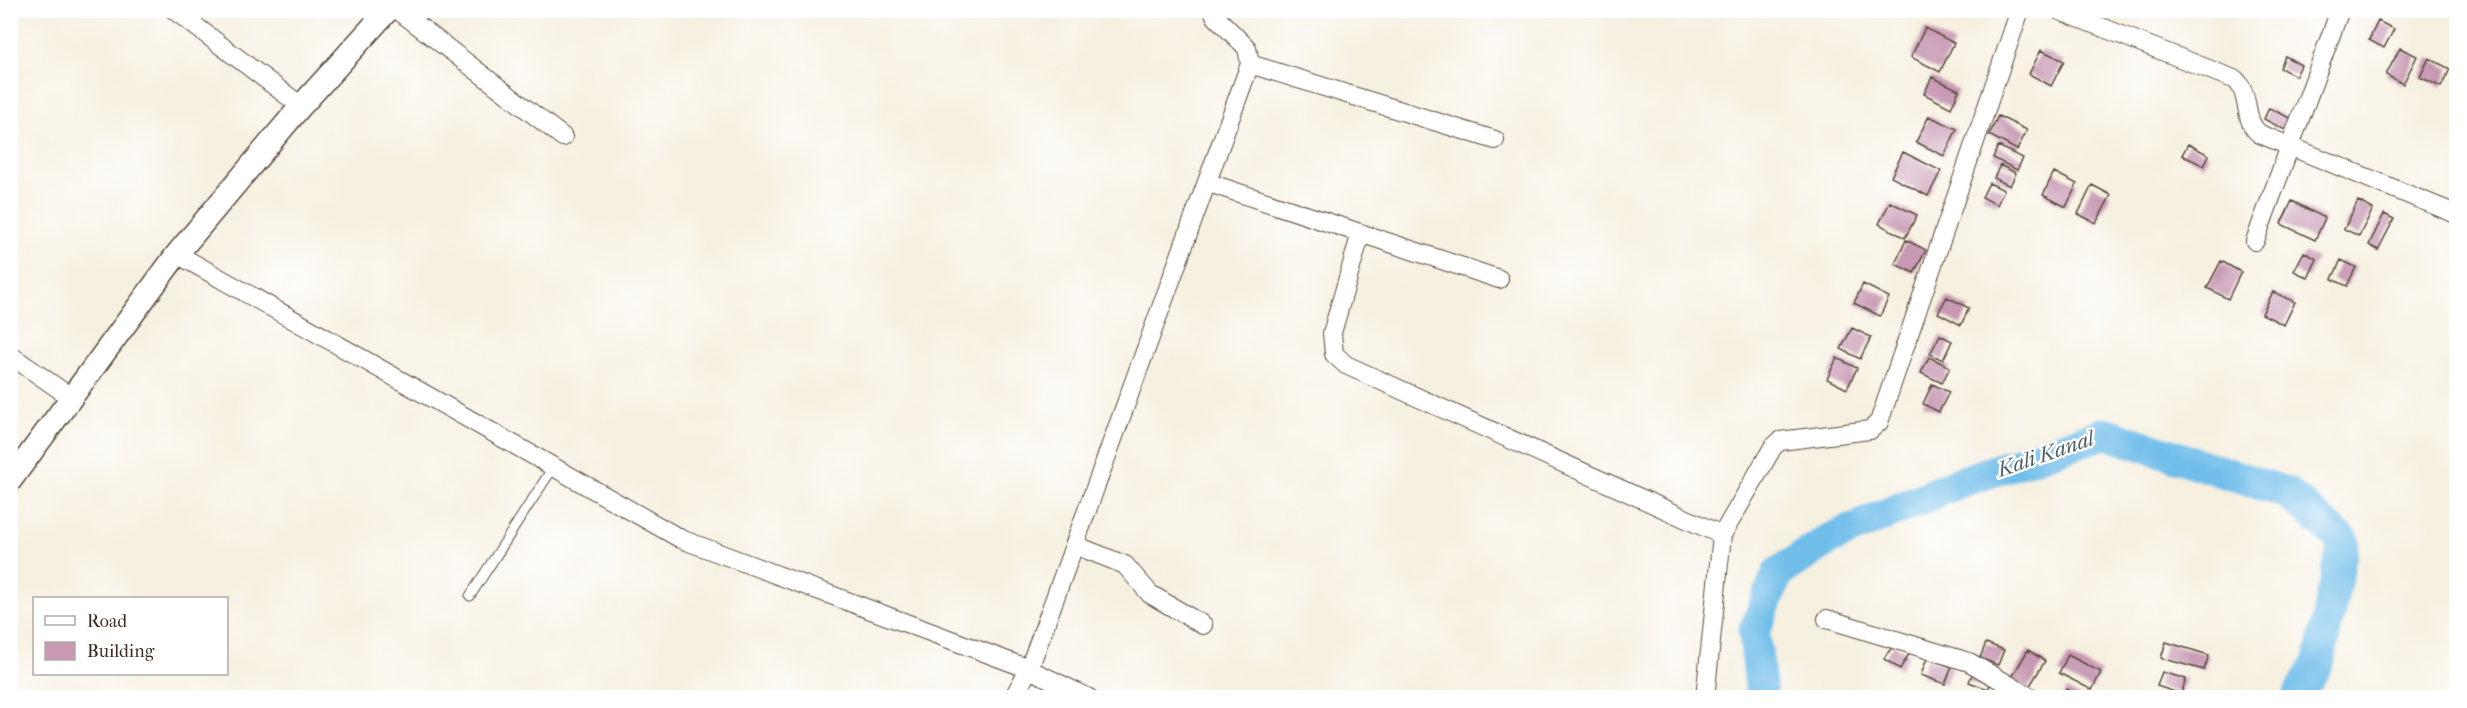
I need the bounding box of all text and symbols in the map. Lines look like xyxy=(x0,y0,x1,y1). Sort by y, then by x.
water label: Kali Kanal xyxy=(1992,424,2100,483)
legend xyxy=(33,597,228,675)
text: Road xyxy=(87,611,127,632)
text: Building xyxy=(87,641,155,662)

